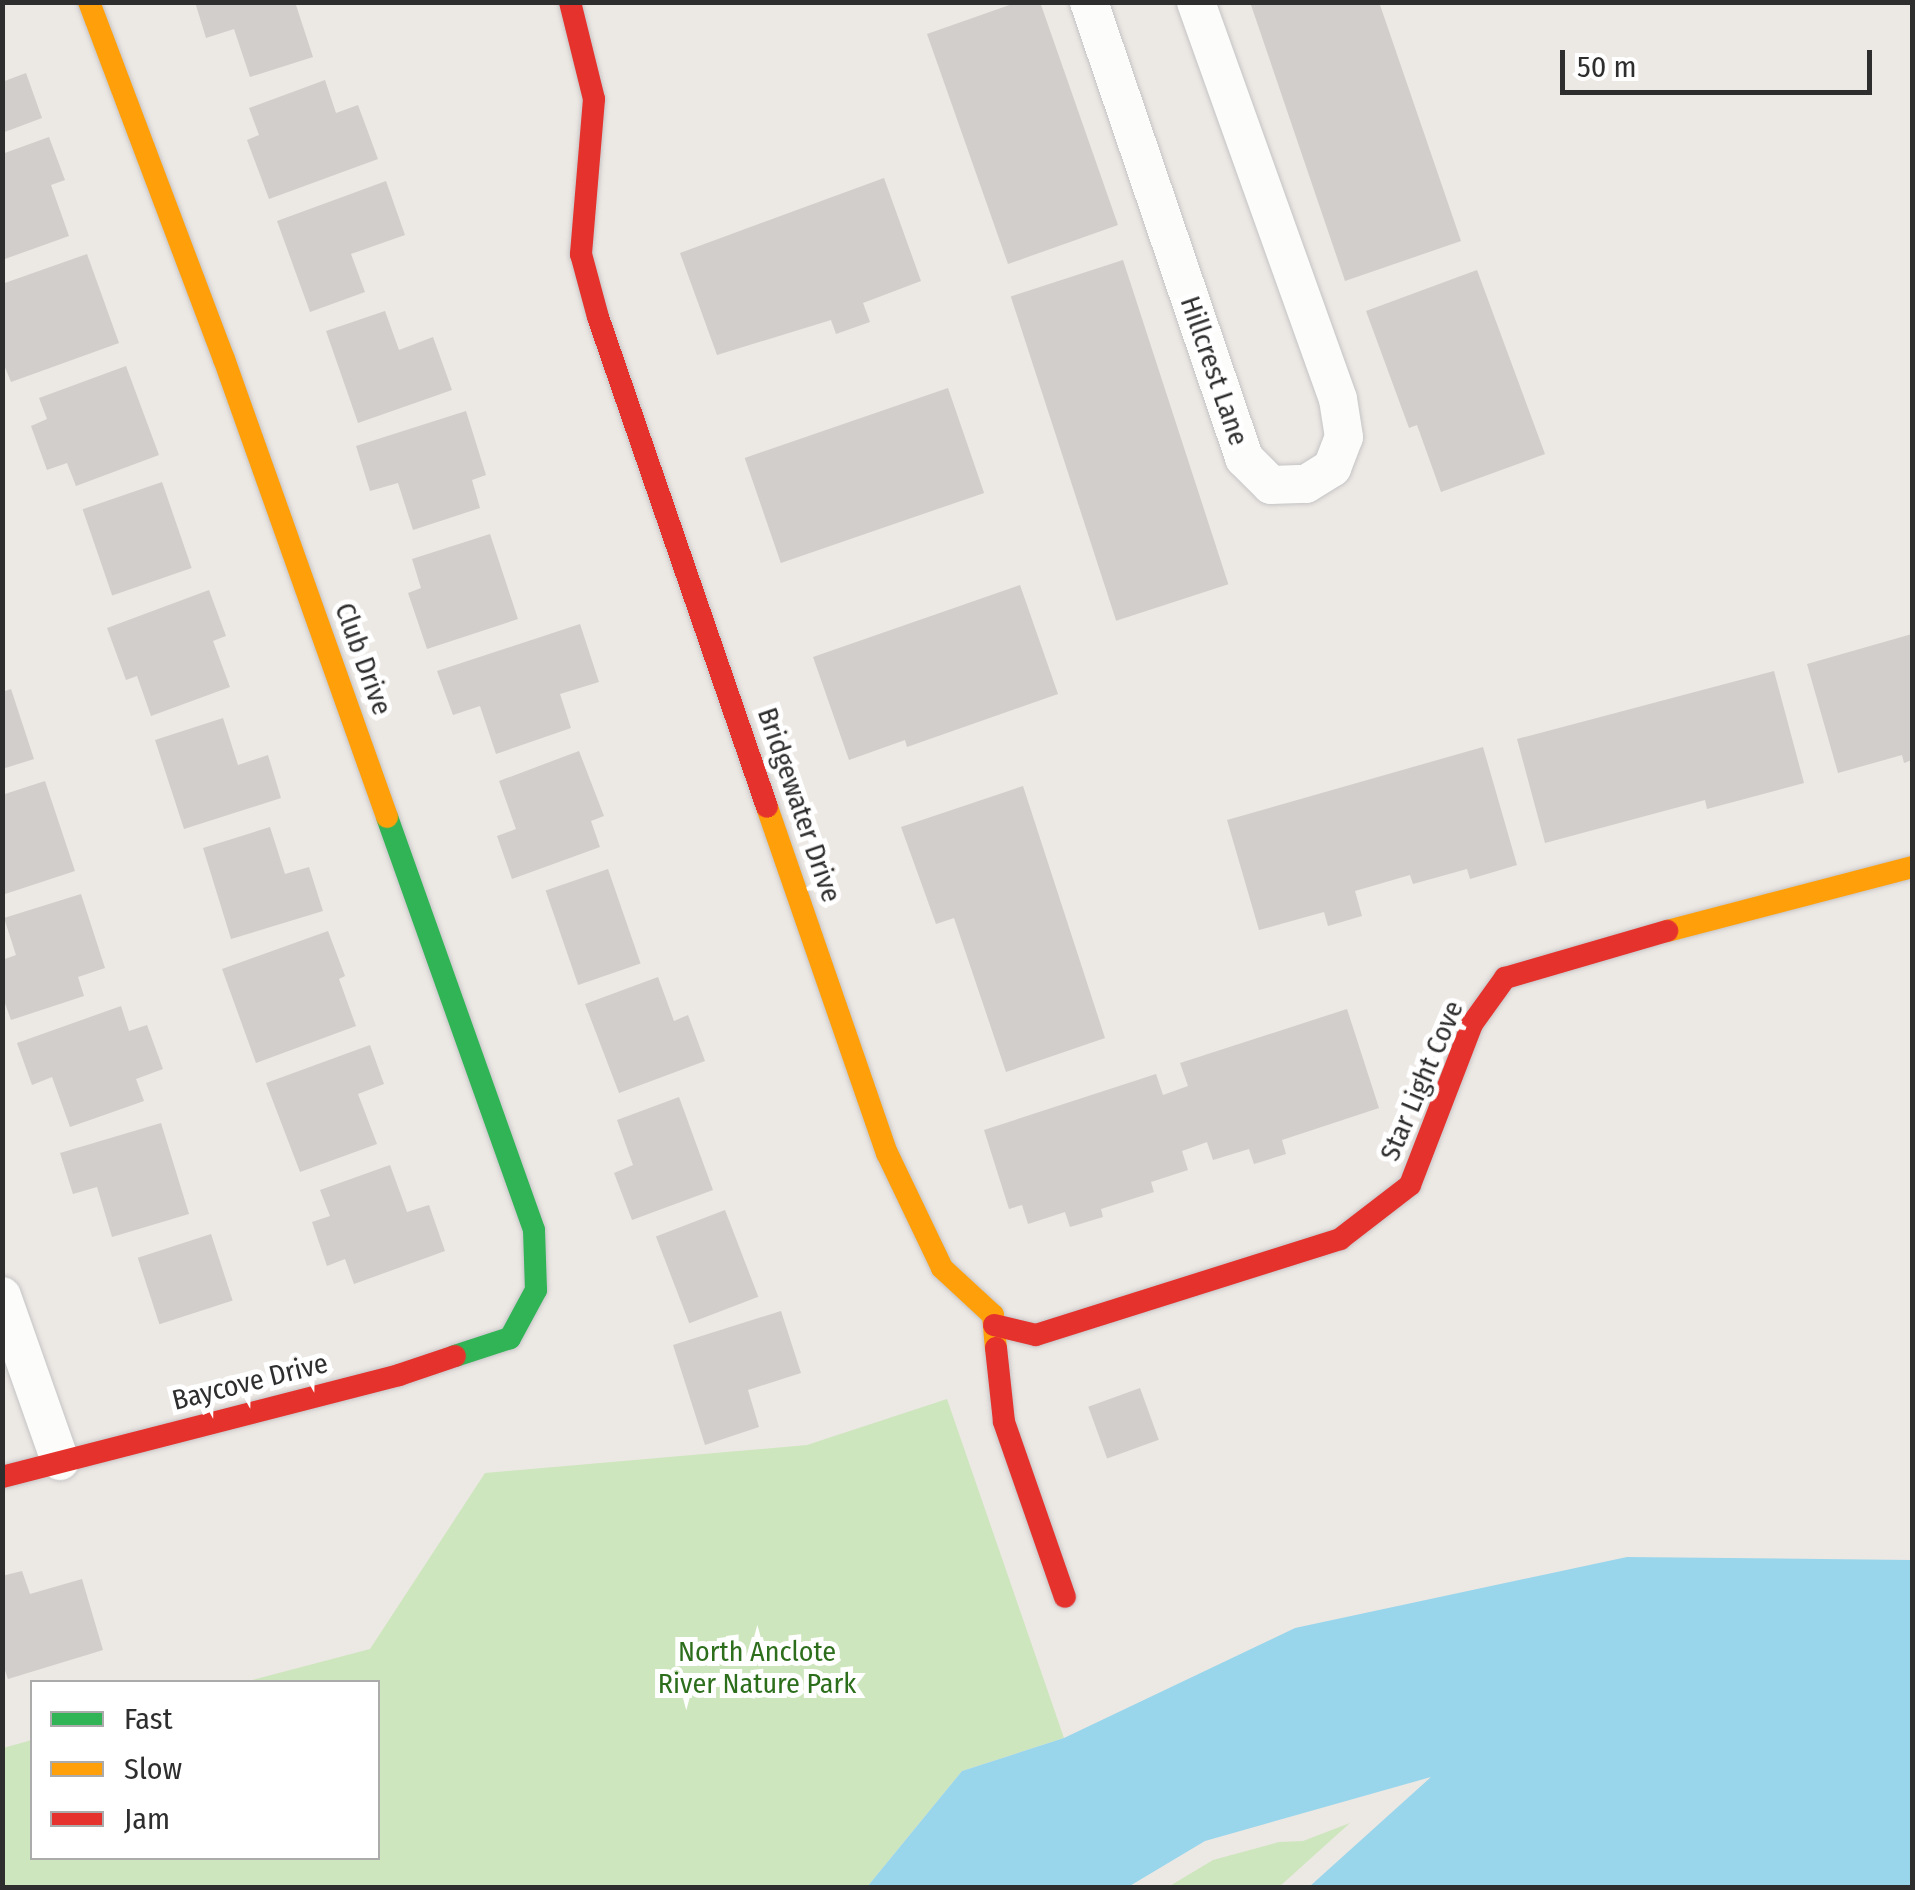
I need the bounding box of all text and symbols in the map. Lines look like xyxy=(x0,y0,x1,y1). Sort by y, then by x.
scale bar xyxy=(1565,30,1878,92)
text: 50 m xyxy=(1577,49,1637,85)
street label: Hillcrest Lane xyxy=(1173,292,1255,450)
street label: Club Drive xyxy=(327,598,399,720)
street label: Bridgewater Drive xyxy=(750,703,848,907)
street label: Star Light Cove xyxy=(1373,996,1471,1166)
street label: Baycove Drive xyxy=(169,1346,331,1418)
park label: North Anclote River Nature Park xyxy=(658,1635,856,1701)
legend xyxy=(30,1680,380,1860)
text: Fast xyxy=(124,1701,172,1737)
text: Slow xyxy=(124,1751,182,1787)
text: Jam xyxy=(124,1801,170,1837)

